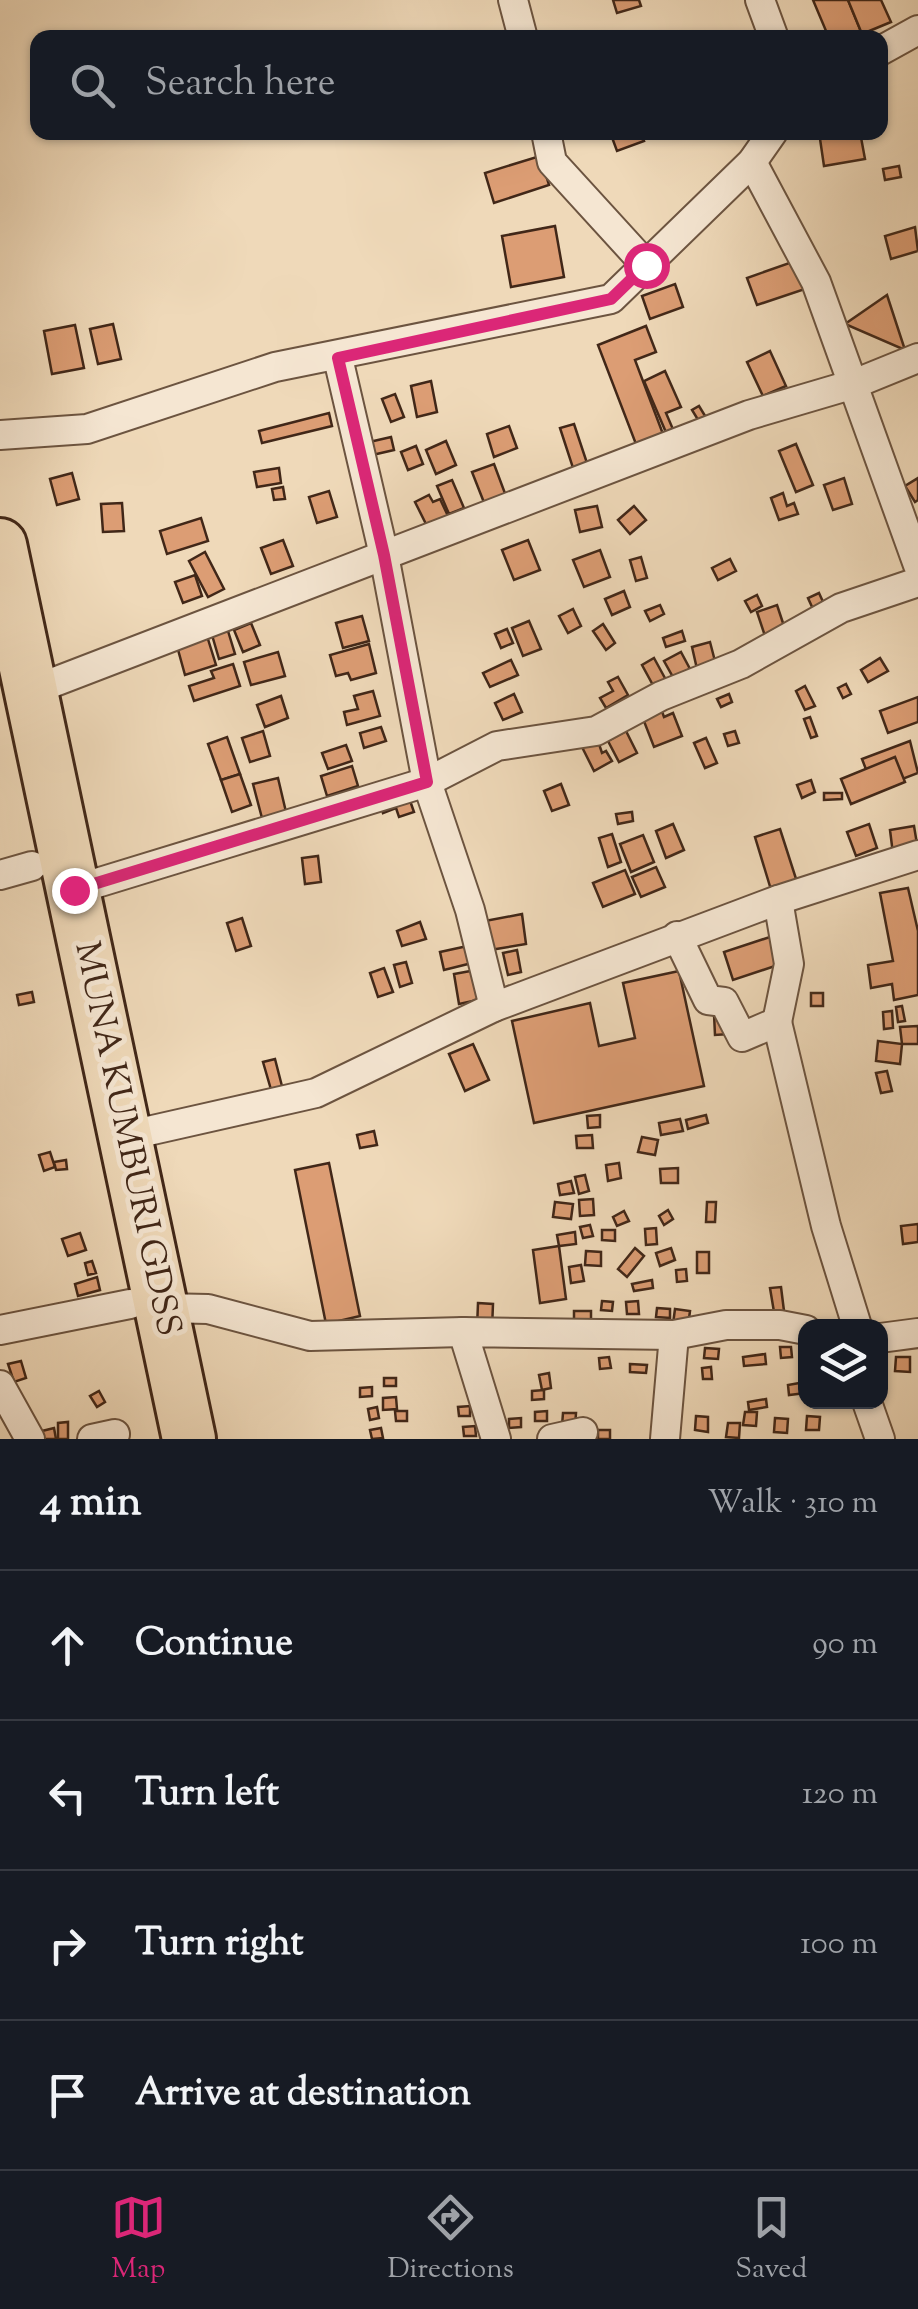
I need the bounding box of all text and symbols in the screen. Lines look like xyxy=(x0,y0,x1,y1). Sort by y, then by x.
search box xyxy=(30,30,888,140)
icon: search xyxy=(65,58,120,113)
text: Search here xyxy=(145,58,336,112)
route start xyxy=(624,243,670,289)
route end xyxy=(52,868,98,914)
street label: MUNA KUMBURI GDSS xyxy=(59,937,193,1341)
map controls xyxy=(798,1319,888,1409)
button: layers xyxy=(798,1319,888,1409)
text: 4 min xyxy=(40,1474,142,1534)
text: Walk · 310 m xyxy=(708,1481,878,1527)
icon: ahead xyxy=(40,1618,95,1673)
text: Continue xyxy=(135,1618,293,1672)
text: 90 m xyxy=(812,1622,878,1668)
icon: left xyxy=(40,1768,95,1823)
text: Turn left xyxy=(135,1768,279,1822)
text: 120 m xyxy=(802,1772,878,1818)
icon: right xyxy=(40,1918,95,1973)
text: Turn right xyxy=(135,1918,303,1972)
text: 100 m xyxy=(800,1922,878,1968)
icon: arrive xyxy=(40,2068,95,2123)
text: Arrive at destination xyxy=(135,2068,471,2122)
tab: Map xyxy=(111,2190,166,2290)
tab: Directions xyxy=(387,2190,514,2290)
tab: Saved xyxy=(735,2190,807,2290)

